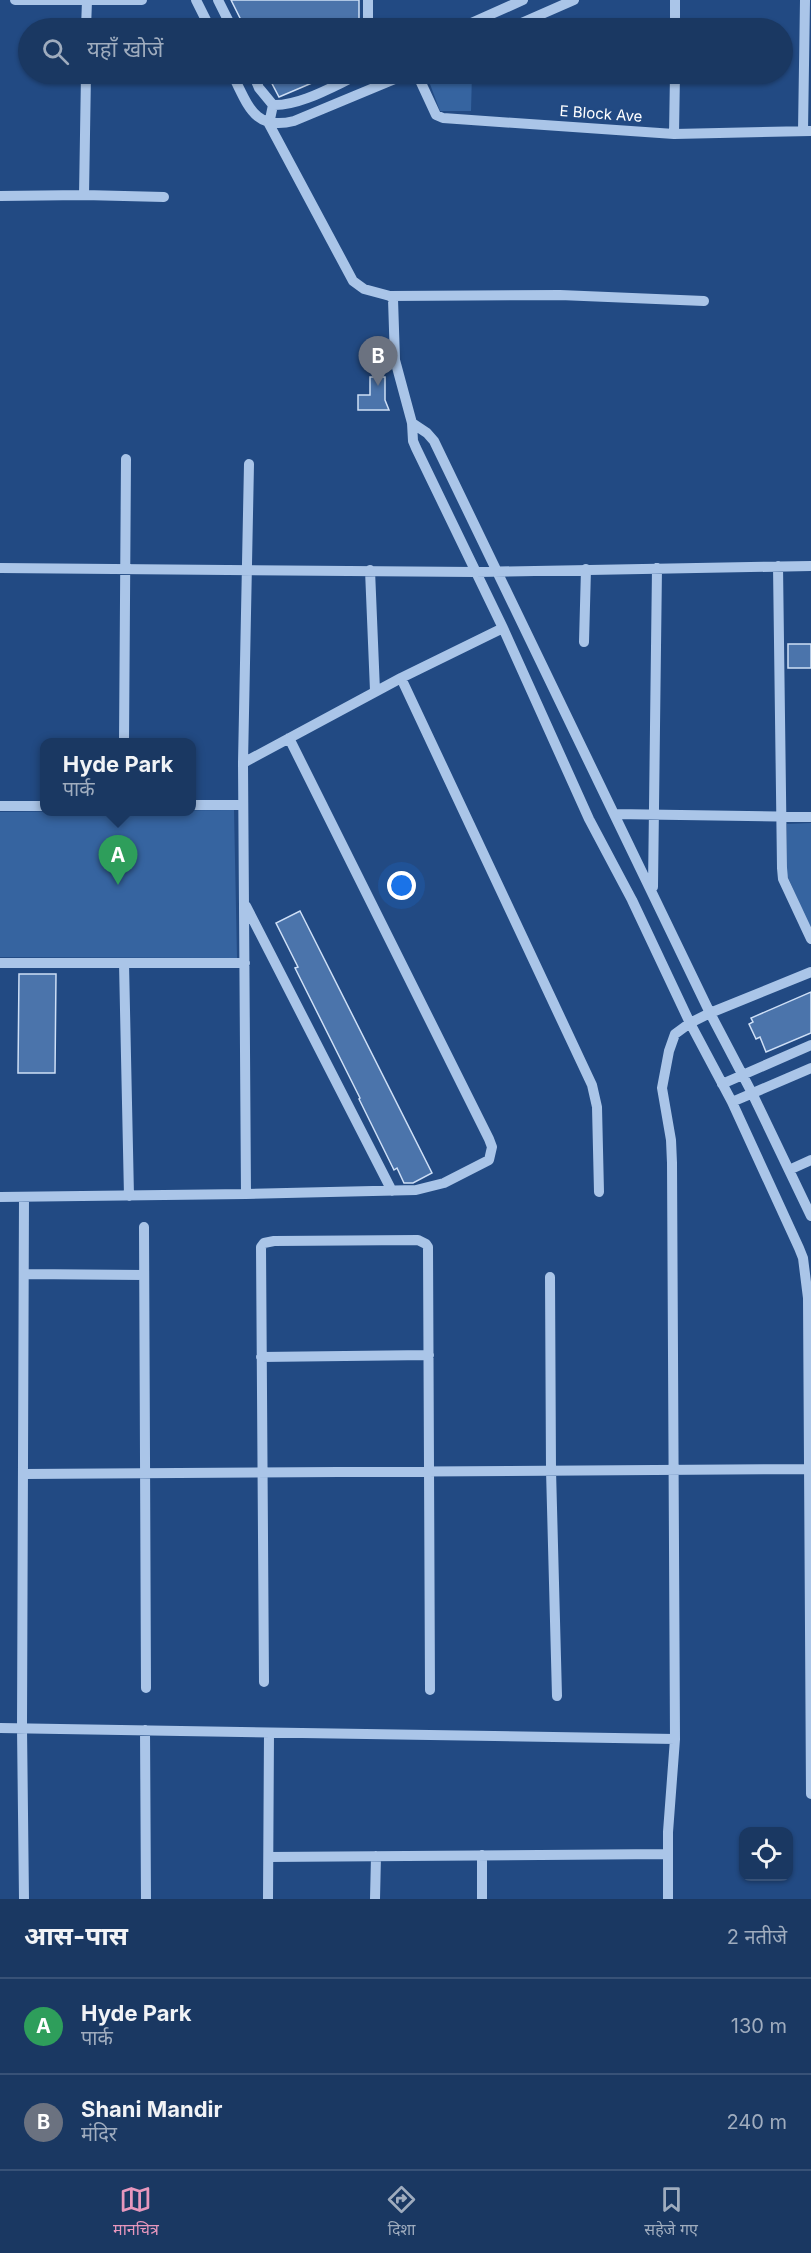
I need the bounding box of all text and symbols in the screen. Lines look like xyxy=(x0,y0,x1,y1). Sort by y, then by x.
search box xyxy=(18,18,793,84)
icon: search xyxy=(39,35,72,68)
text: यहाँ खोजें xyxy=(87,36,163,62)
street label: E Block Ave xyxy=(559,101,643,126)
pin: B xyxy=(358,336,398,386)
popup xyxy=(40,738,196,816)
text: Hyde Park xyxy=(63,751,173,777)
text: पार्क xyxy=(63,777,95,801)
pin: A xyxy=(98,836,138,885)
your location xyxy=(387,871,416,900)
map controls xyxy=(739,1827,793,1881)
button: locate xyxy=(739,1827,793,1881)
text: आस-पास xyxy=(24,1920,128,1951)
text: 2 नतीजे xyxy=(727,1925,787,1949)
text: Hyde Park xyxy=(81,2000,192,2026)
text: A xyxy=(36,2014,51,2038)
text: 130 m xyxy=(731,2014,787,2038)
text: पार्क xyxy=(81,2026,113,2050)
text: Shani Mandir xyxy=(81,2096,223,2122)
text: B xyxy=(37,2110,50,2134)
text: 240 m xyxy=(726,2110,787,2134)
text: मंदिर xyxy=(81,2122,117,2146)
tab: मानचित्र xyxy=(113,2183,159,2242)
tab: दिशा xyxy=(385,2183,418,2242)
tab: सहेजे गए xyxy=(644,2183,698,2242)

